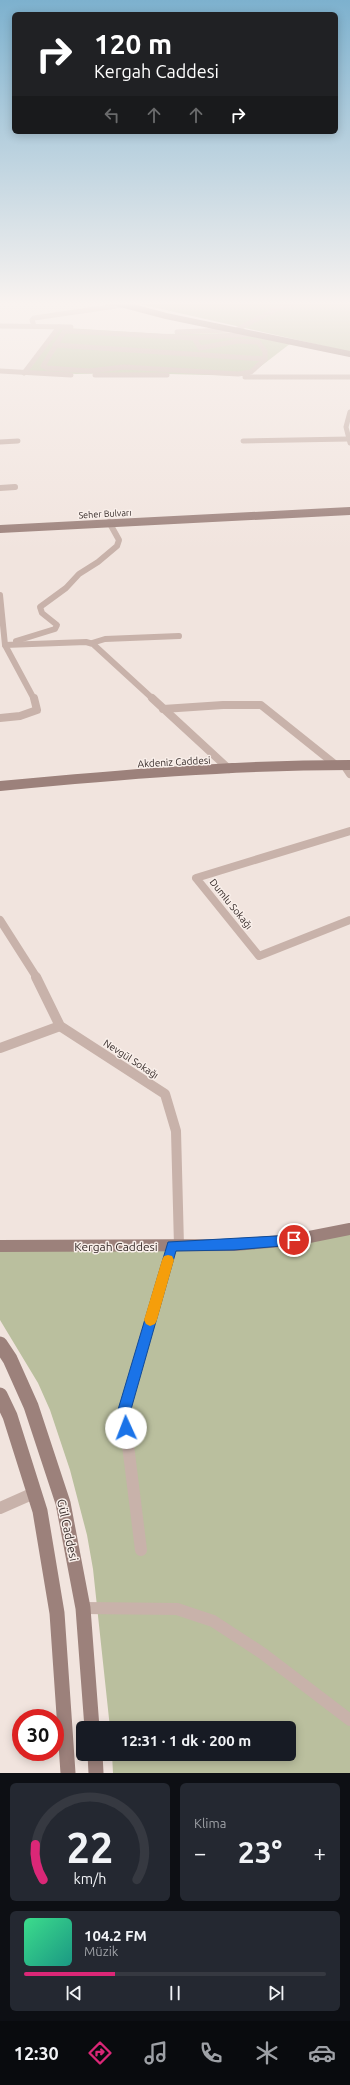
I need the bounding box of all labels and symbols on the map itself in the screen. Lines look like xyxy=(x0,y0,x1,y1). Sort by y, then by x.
street label: Seher Bulvarı xyxy=(78,508,132,520)
street label: Akdeniz Caddesi xyxy=(137,755,211,769)
street label: Dumlu Sokağı xyxy=(207,877,255,931)
street label: Nevgül Sokağı xyxy=(101,1037,161,1081)
pin xyxy=(277,1223,311,1257)
street label: Kergah Caddesi xyxy=(74,1240,158,1253)
position arrow xyxy=(105,1407,147,1449)
street label: Gül Caddesi xyxy=(55,1498,81,1562)
speed limit sign: 30 xyxy=(12,1709,64,1761)

